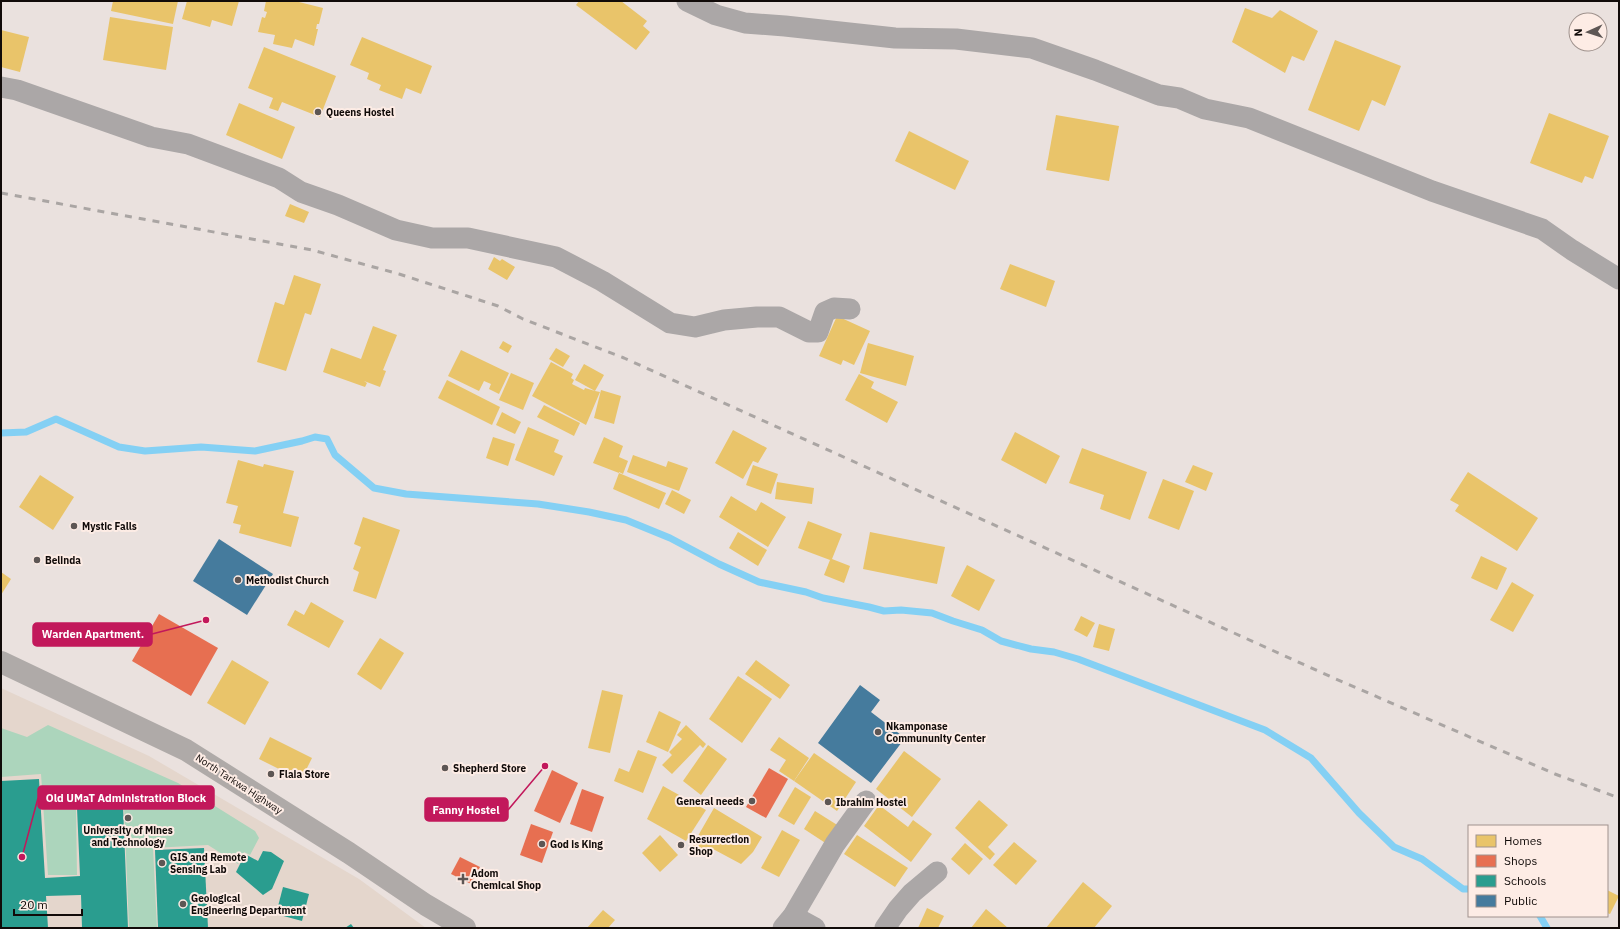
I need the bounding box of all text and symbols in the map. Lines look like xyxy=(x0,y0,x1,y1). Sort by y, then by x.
north arrow xyxy=(1568,12,1608,52)
text: N xyxy=(1571,28,1585,37)
place label: Queens Hostel xyxy=(326,106,394,119)
marker: Queens Hostel xyxy=(313,107,323,117)
place label: Mystic Falls xyxy=(82,520,137,533)
marker: Mystic Falls xyxy=(69,521,79,531)
place label: Belinda xyxy=(45,554,81,567)
marker: Belinda xyxy=(32,555,42,565)
place label: Methodist Church xyxy=(246,574,329,587)
marker: Methodist Church xyxy=(233,575,243,585)
callout: Warden Apartment. xyxy=(33,623,152,646)
text: Warden Apartment. xyxy=(42,627,144,641)
place label: Nkamponase Commununity Center xyxy=(886,720,986,745)
marker: Nkamponase Commununity Center xyxy=(873,727,883,737)
street label: North Tarkwa Highway xyxy=(193,751,285,817)
place label: Shepherd Store xyxy=(453,762,527,775)
marker: Shepherd Store xyxy=(440,763,450,773)
place label: Flaia Store xyxy=(279,768,330,781)
marker: Flaia Store xyxy=(266,769,276,779)
callout: Old UMaT Administration Block xyxy=(38,786,214,809)
text: Old UMaT Administration Block xyxy=(46,791,207,805)
place label: General needs xyxy=(676,795,744,808)
marker: General needs xyxy=(747,796,757,806)
place label: Ibrahim Hostel xyxy=(836,796,906,809)
marker: Ibrahim Hostel xyxy=(823,797,833,807)
callout: Fanny Hostel xyxy=(425,798,508,821)
text: Fanny Hostel xyxy=(432,803,500,817)
marker: University of Mines and Technology xyxy=(123,813,133,823)
place label: University of Mines and Technology xyxy=(83,824,173,849)
legend xyxy=(1468,825,1608,917)
place label: Resurrection Shop xyxy=(689,833,749,858)
text: Homes xyxy=(1504,833,1542,848)
place label: God is King xyxy=(550,838,603,851)
marker: God is King xyxy=(537,839,547,849)
marker: Resurrection Shop xyxy=(676,840,686,850)
place label: GIS and Remote Sensing Lab xyxy=(170,851,247,876)
text: Shops xyxy=(1504,853,1537,868)
marker: GIS and Remote Sensing Lab xyxy=(157,858,167,868)
place label: Adom Chemical Shop xyxy=(471,867,541,892)
text: Schools xyxy=(1504,873,1547,888)
marker: Adom Chemical Shop xyxy=(458,874,468,884)
scale bar xyxy=(14,891,82,917)
place label: Geological Engineering Department xyxy=(191,892,306,917)
text: Public xyxy=(1504,893,1537,908)
text: 20 m xyxy=(20,897,48,912)
marker: Geological Engineering Department xyxy=(178,899,188,909)

